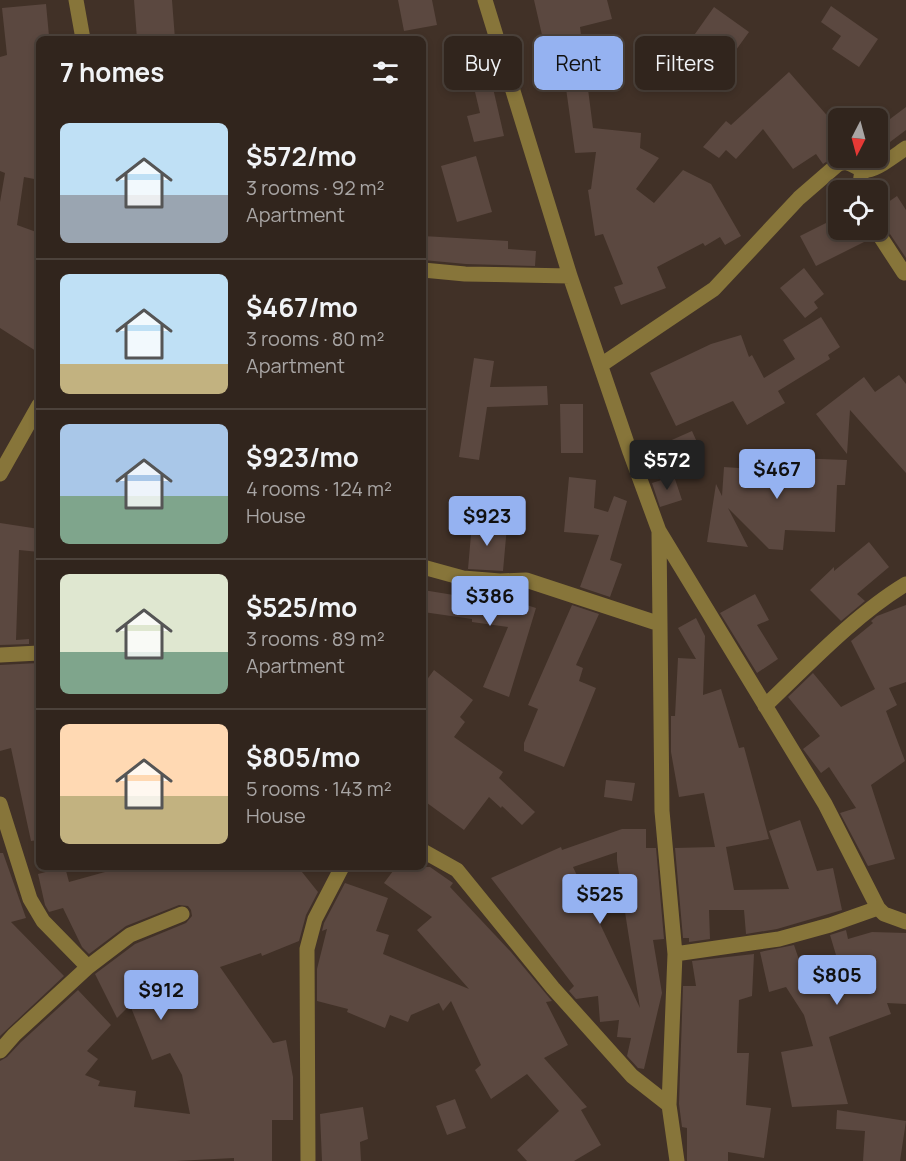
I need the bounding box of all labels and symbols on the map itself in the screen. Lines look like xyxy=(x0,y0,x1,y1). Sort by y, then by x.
north arrow xyxy=(828,108,888,168)
pin: $572 xyxy=(631,440,703,491)
pin: $467 xyxy=(741,449,813,500)
pin: $923 xyxy=(451,496,523,547)
pin: $386 xyxy=(454,576,526,627)
pin: $525 xyxy=(564,874,636,925)
pin: $805 xyxy=(801,955,873,1006)
pin: $912 xyxy=(125,970,197,1021)

